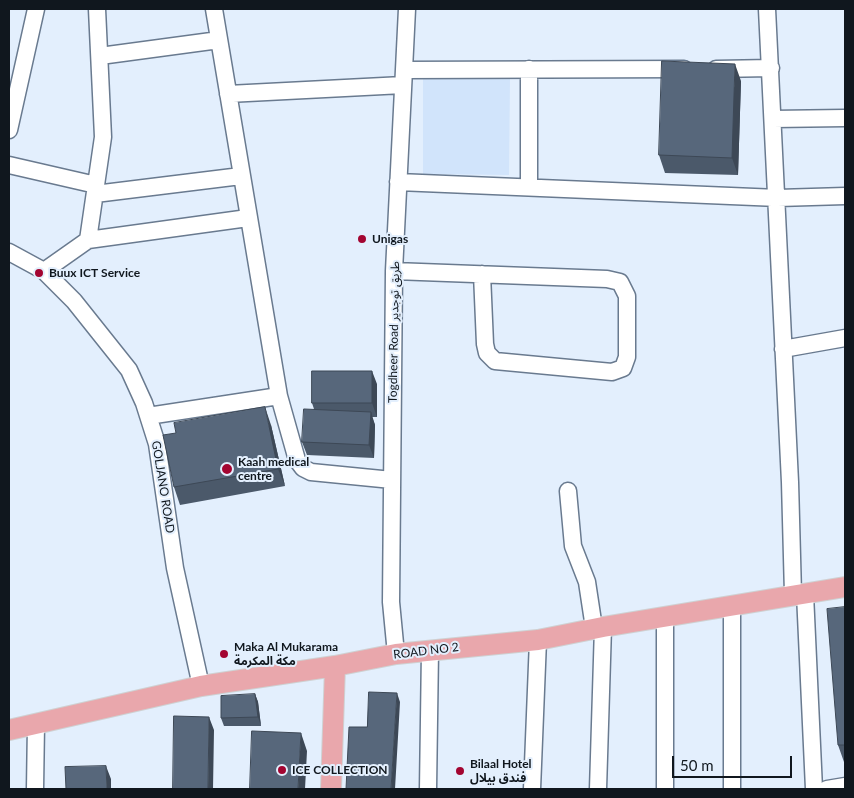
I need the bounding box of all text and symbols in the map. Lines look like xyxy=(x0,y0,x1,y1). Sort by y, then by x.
place label: Unigas xyxy=(372,232,408,246)
marker: Unigas xyxy=(356,233,368,245)
street label: Togdheer Road طريق توجدير xyxy=(386,261,402,403)
place label: Buux ICT Service xyxy=(49,266,140,280)
marker: Buux ICT Service xyxy=(33,267,45,279)
street label: GOLJANO ROAD xyxy=(149,440,177,534)
place label: Kaah medical centre xyxy=(238,455,309,483)
marker: Kaah medical centre xyxy=(220,462,234,476)
place label: Maka Al Mukarama مكة المكرمة xyxy=(234,640,338,668)
street label: ROAD NO 2 xyxy=(392,640,460,662)
marker: Maka Al Mukarama مكة المكرمة xyxy=(218,648,230,660)
scale bar xyxy=(674,746,794,778)
text: 50 m xyxy=(680,756,714,774)
place label: Bilaal Hotel فندق بيلال xyxy=(470,757,532,785)
place label: ICE COLLECTION xyxy=(292,763,388,777)
marker: ICE COLLECTION xyxy=(276,764,288,776)
marker: Bilaal Hotel فندق بيلال xyxy=(454,765,466,777)

